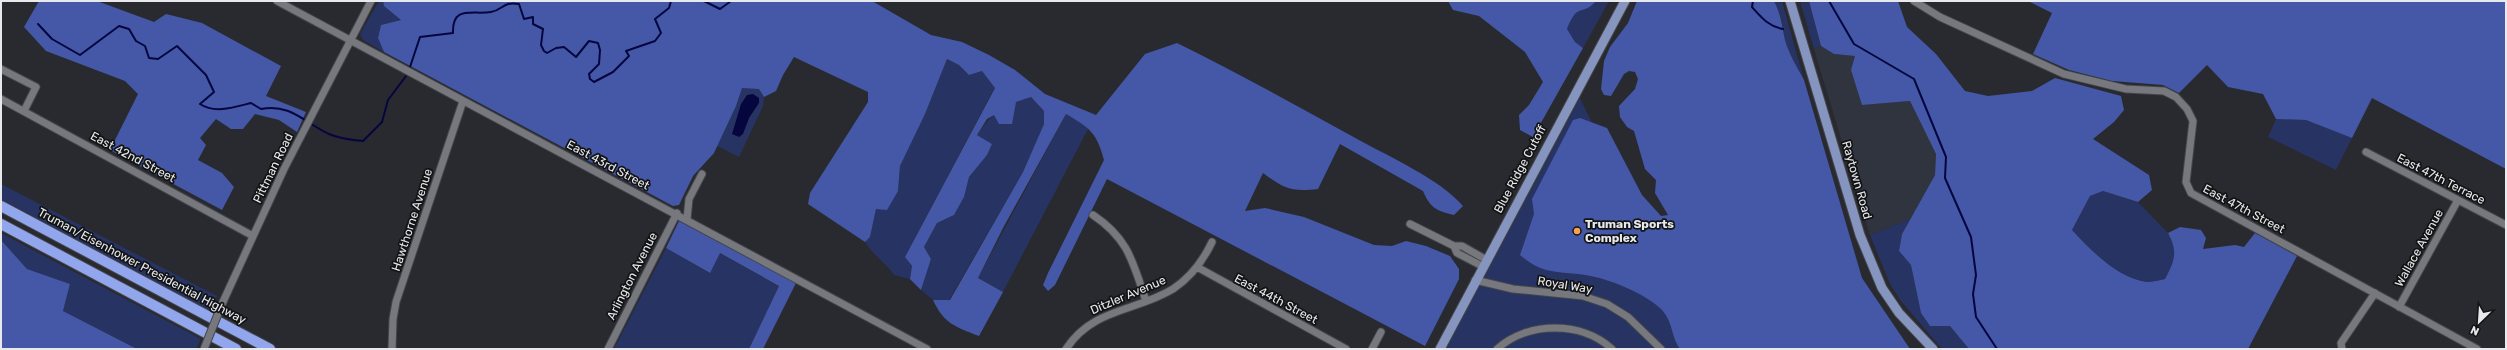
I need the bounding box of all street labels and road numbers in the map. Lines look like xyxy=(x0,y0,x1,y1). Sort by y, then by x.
street label: Blue Ridge Cutoff xyxy=(1491,122,1549,215)
street label: East 42nd Street xyxy=(88,129,178,185)
street label: Pittman Road xyxy=(250,131,296,205)
street label: East 43rd Street xyxy=(564,137,652,193)
street label: Raytown Road xyxy=(1839,139,1875,221)
street label: East 47th Terrace xyxy=(2395,151,2488,207)
street label: Hawthorne Avenue xyxy=(389,167,435,273)
street label: East 47th Street xyxy=(2201,182,2288,237)
street label: Truman/Eisenhower Presidential Highway xyxy=(36,205,249,327)
street label: Wallace Avenue xyxy=(2392,207,2446,289)
street label: Arlington Avenue xyxy=(604,230,660,322)
street label: East 44th Street xyxy=(1232,271,1320,327)
street label: Ditzler Avenue xyxy=(1088,273,1168,317)
street label: Royal Way xyxy=(1536,274,1594,296)

